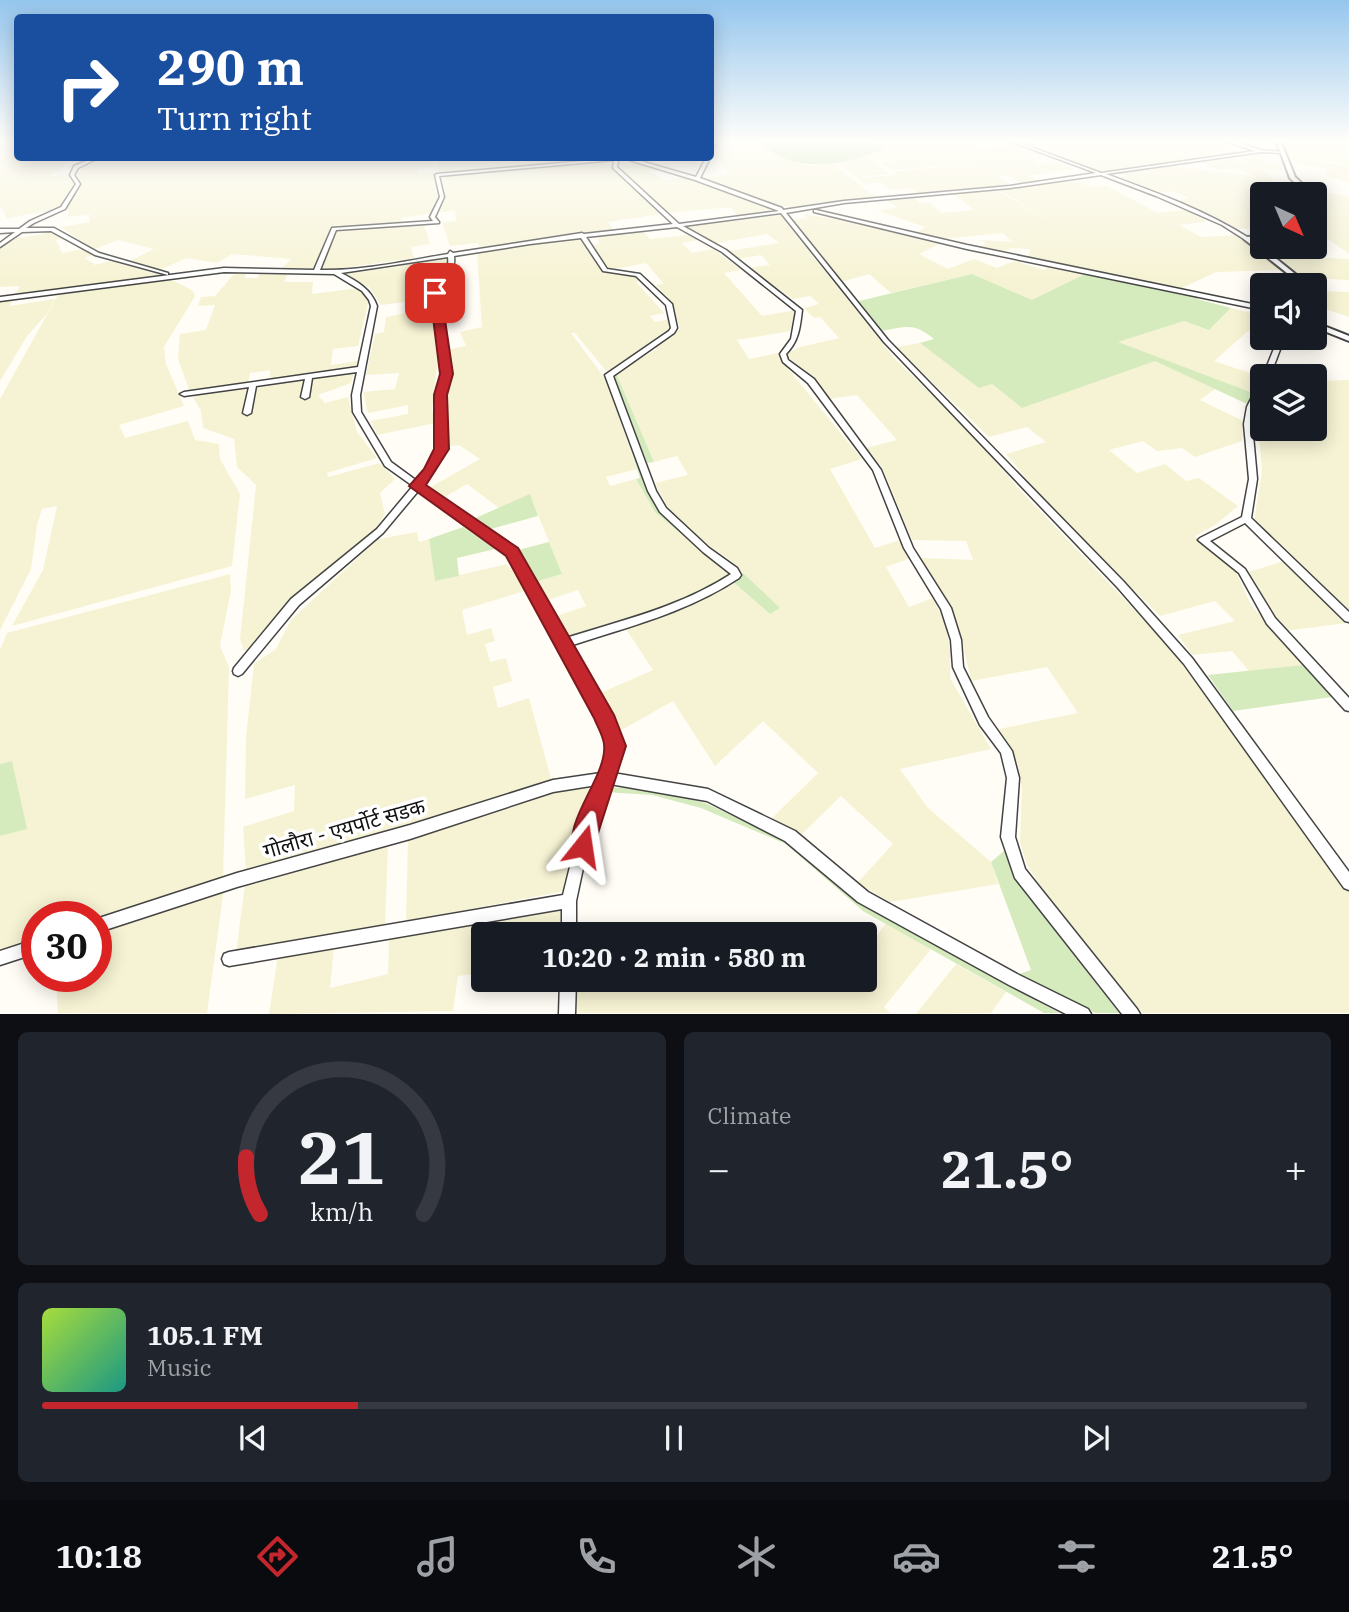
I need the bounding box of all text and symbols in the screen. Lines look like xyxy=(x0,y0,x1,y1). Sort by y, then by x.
text: 290 m xyxy=(157,35,304,98)
icon: right xyxy=(42,42,133,133)
text: Turn right xyxy=(157,97,312,139)
north arrow xyxy=(1250,182,1326,259)
map controls xyxy=(1250,182,1327,441)
pin xyxy=(405,263,465,323)
button: sound xyxy=(1250,273,1327,350)
icon: arrive xyxy=(416,274,454,312)
button: layers xyxy=(1250,364,1327,441)
street label: गोलौरा - एयर्पोर्ट सडक xyxy=(260,791,429,864)
position arrow xyxy=(546,809,620,883)
speed limit sign: 30 xyxy=(21,901,112,992)
text: 10:20 · 2 min · 580 m xyxy=(542,940,806,974)
text: Climate xyxy=(708,1100,791,1130)
text: 21 xyxy=(298,1110,385,1205)
text: 21.5° xyxy=(941,1135,1074,1202)
text: − xyxy=(708,1144,730,1193)
text: + xyxy=(1284,1144,1307,1193)
text: km/h xyxy=(310,1195,373,1228)
text: 105.1 FM xyxy=(147,1318,263,1352)
text: Music xyxy=(147,1352,212,1382)
icon: previous xyxy=(234,1419,272,1457)
icon: pause xyxy=(655,1419,693,1457)
icon: next xyxy=(1077,1419,1115,1457)
icon: directions xyxy=(253,1532,302,1581)
icon: music xyxy=(413,1532,462,1581)
icon: phone xyxy=(572,1532,621,1581)
icon: climate xyxy=(732,1532,781,1581)
icon: car xyxy=(892,1532,941,1581)
icon: filters xyxy=(1052,1532,1101,1581)
text: 10:18 xyxy=(55,1535,142,1577)
text: 21.5° xyxy=(1212,1535,1294,1577)

